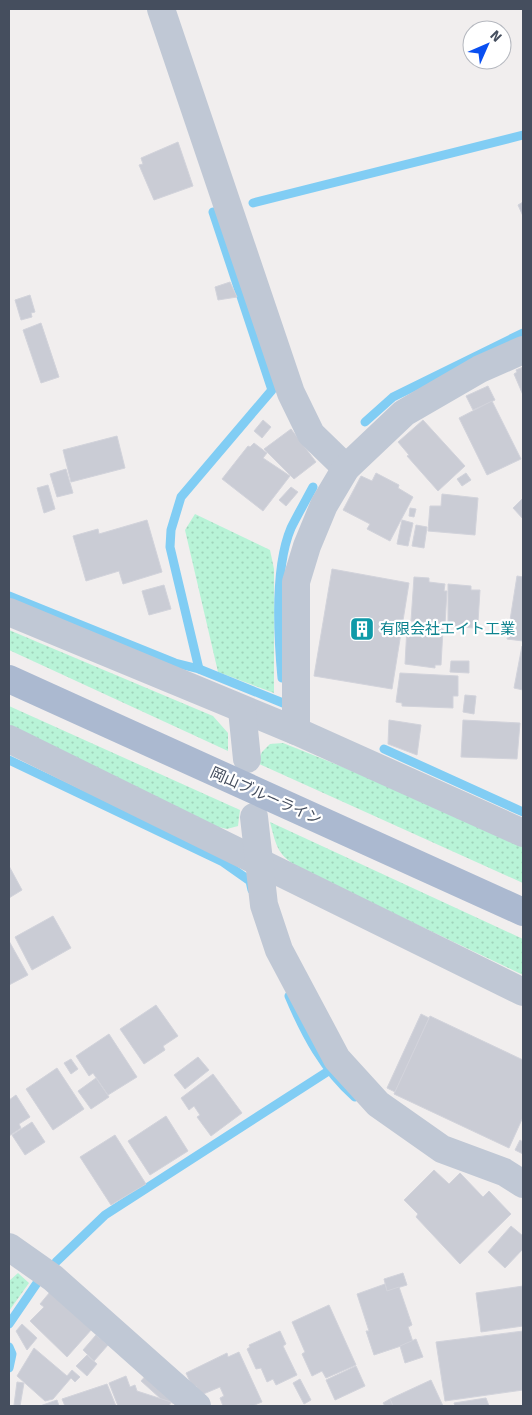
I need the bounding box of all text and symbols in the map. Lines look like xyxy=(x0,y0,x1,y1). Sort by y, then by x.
north arrow xyxy=(462,20,512,70)
text: N xyxy=(486,27,505,46)
building icon: 有限会社エイト工業 xyxy=(349,616,375,642)
place label: 有限会社エイト工業 xyxy=(380,620,515,638)
street label: 岡山ブルーライン xyxy=(208,763,324,829)

